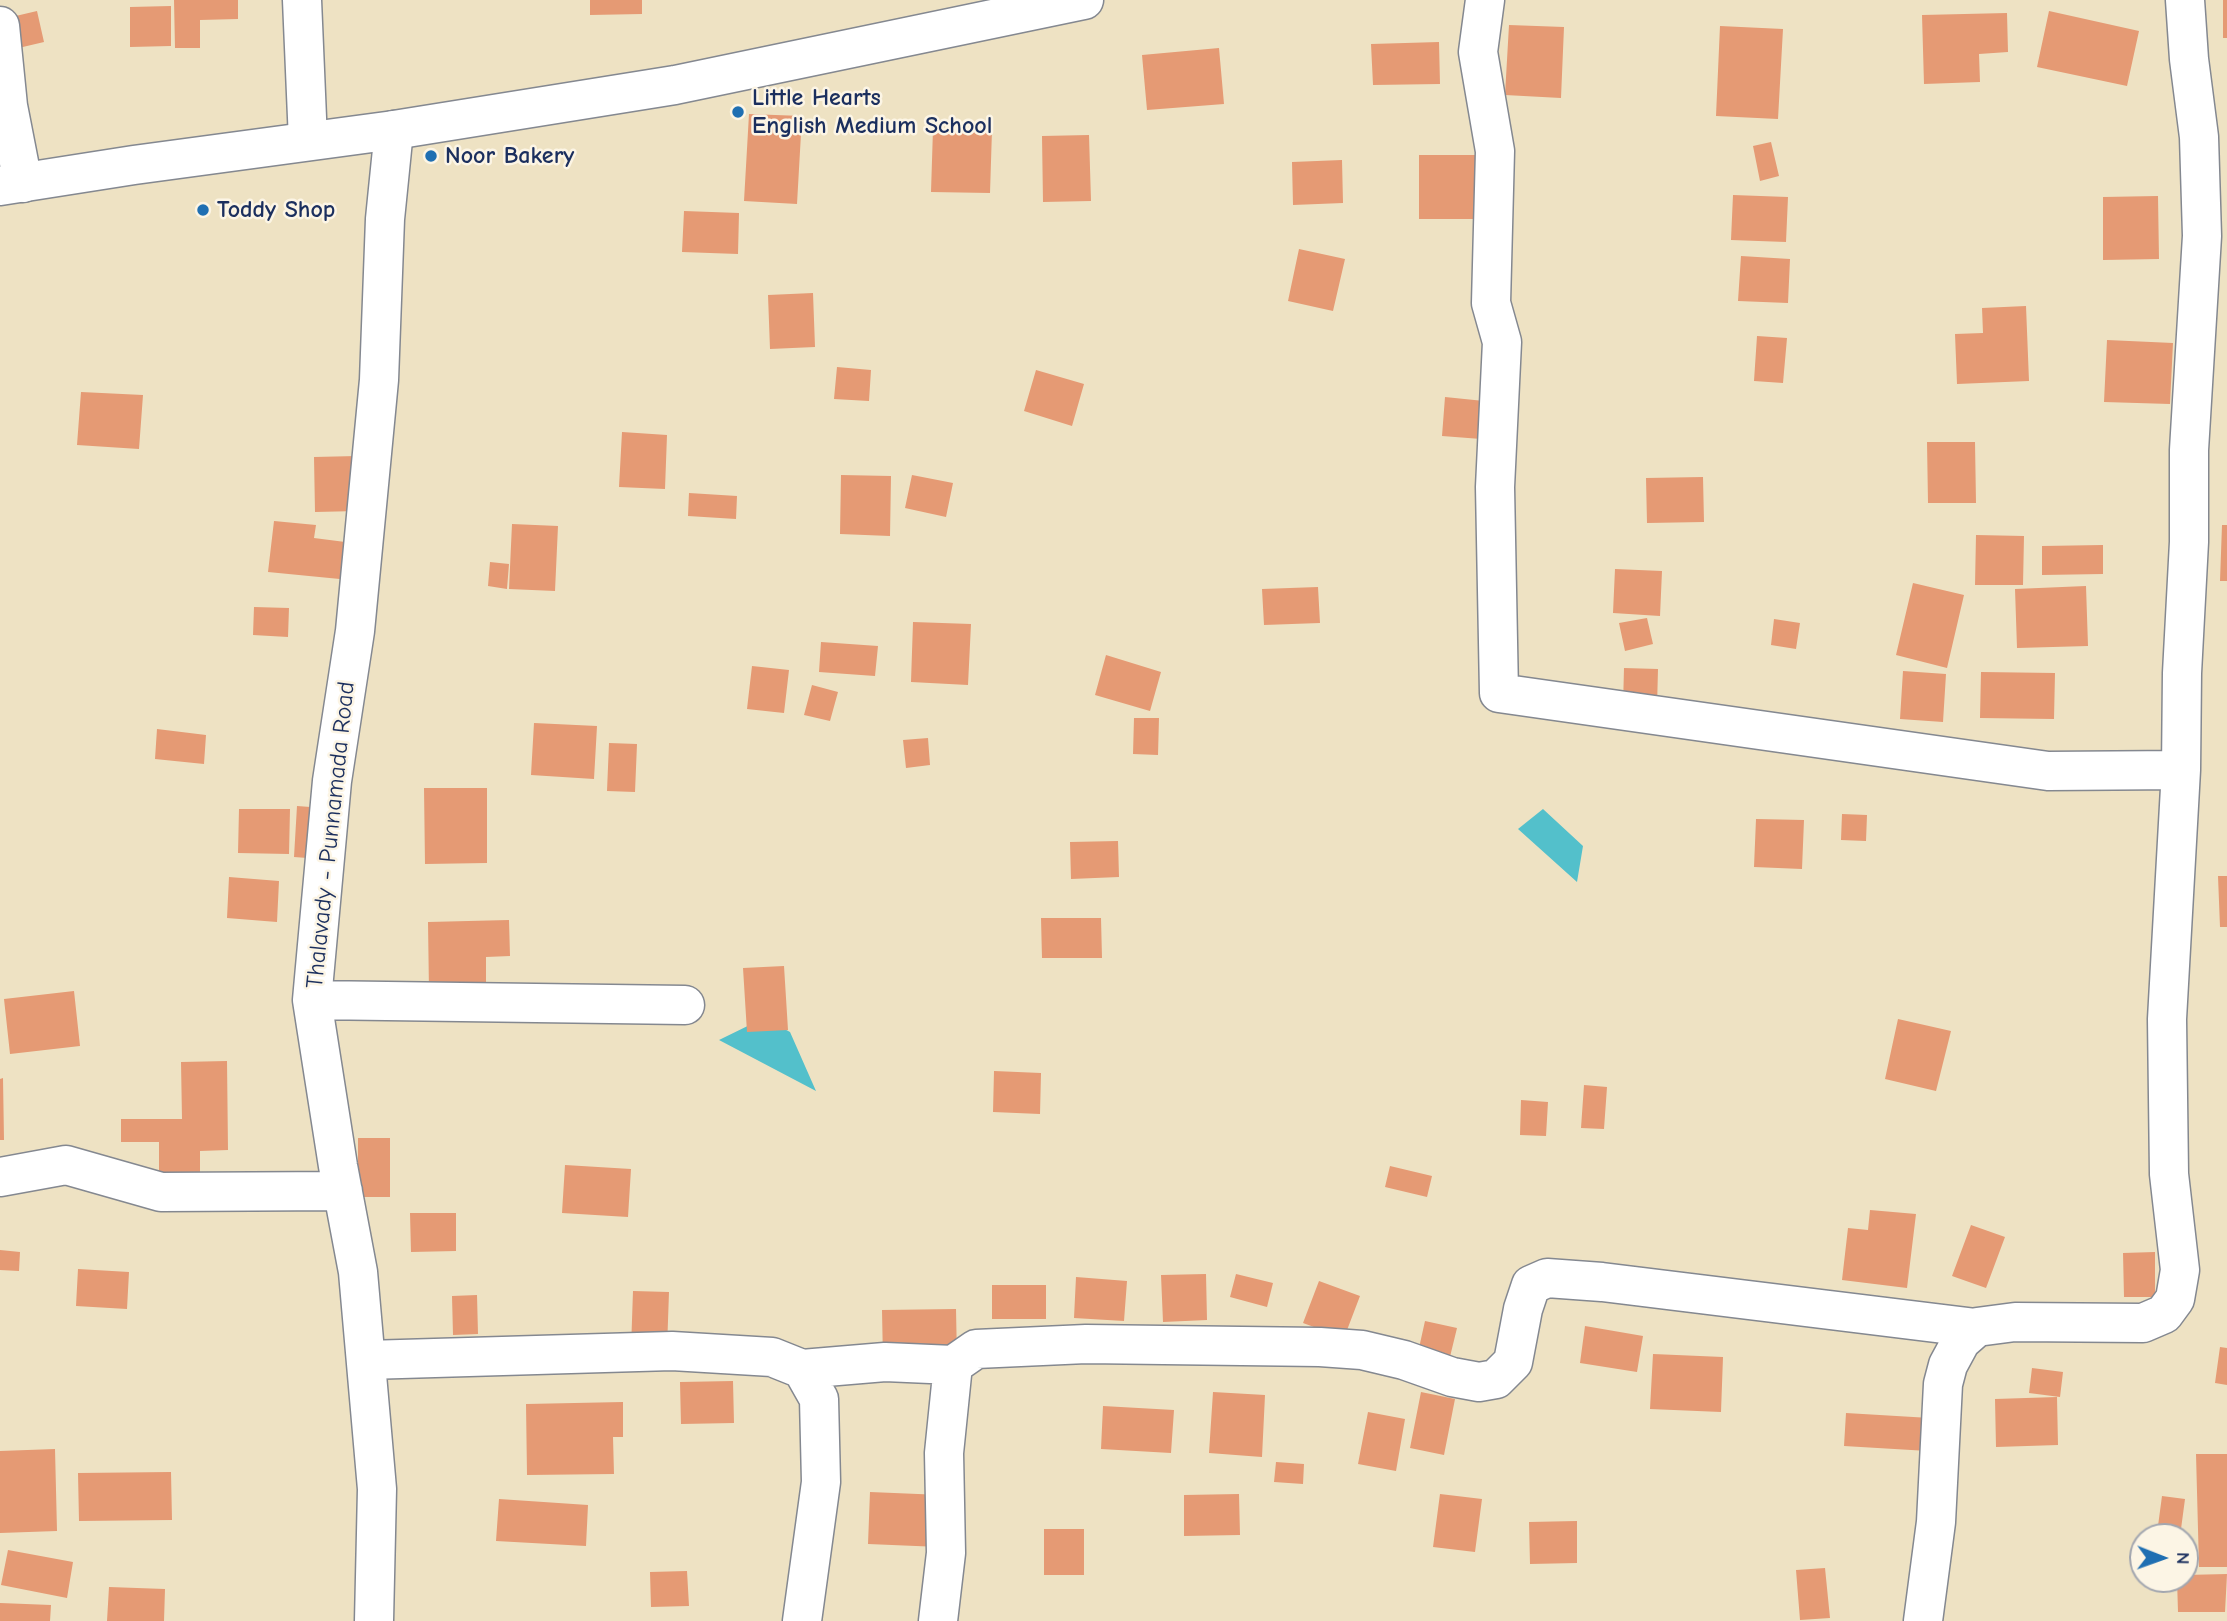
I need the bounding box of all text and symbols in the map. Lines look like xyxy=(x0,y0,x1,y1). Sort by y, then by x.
place label: Little Hearts English Medium School xyxy=(752,84,992,140)
marker: Little Hearts English Medium School xyxy=(730,104,746,120)
place label: Noor Bakery xyxy=(445,142,574,170)
marker: Noor Bakery xyxy=(423,148,439,164)
place label: Toddy Shop xyxy=(217,196,335,224)
marker: Toddy Shop xyxy=(195,202,211,218)
street label: Thalavady - Punnamada Road xyxy=(301,680,361,990)
north arrow xyxy=(2129,1523,2199,1593)
text: N xyxy=(2172,1552,2194,1565)

